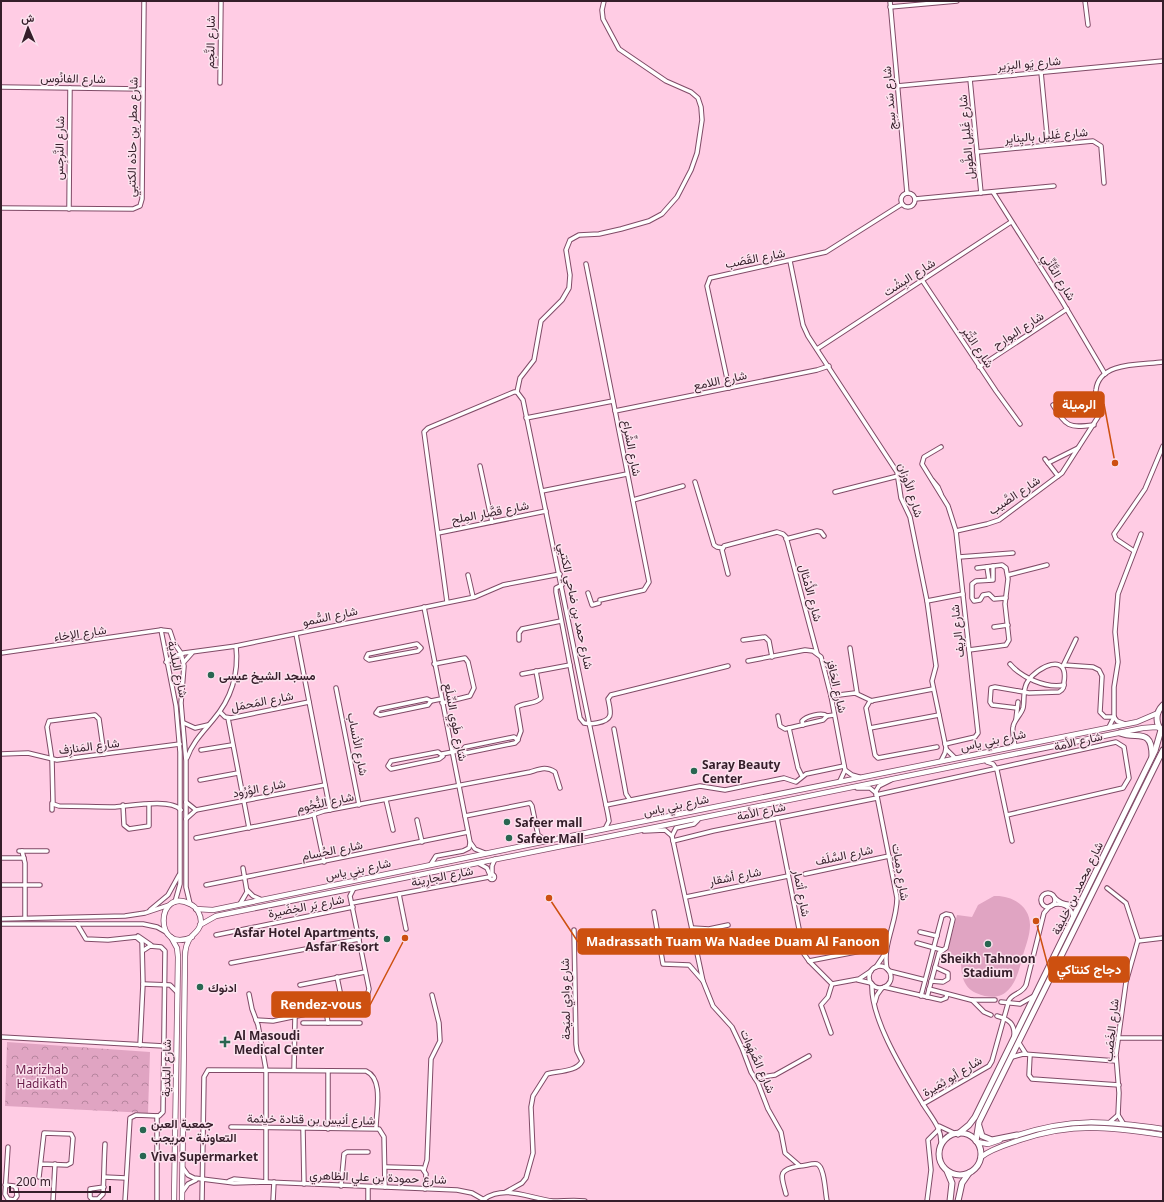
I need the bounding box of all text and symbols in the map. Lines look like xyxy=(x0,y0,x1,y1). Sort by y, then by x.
north arrow xyxy=(8,8,48,48)
text: ش xyxy=(21,10,35,25)
street label: شارع النَّجم xyxy=(201,15,220,69)
street label: شارع يَو البِرَير xyxy=(995,52,1062,75)
street label: شارع سَد سِج xyxy=(878,65,901,131)
street label: شارع الفانُوس xyxy=(40,69,106,88)
street label: شارع مطر بن حاذه الكتبي xyxy=(122,77,144,197)
street label: شارع غَلِيل الطَّويل xyxy=(954,94,979,180)
street label: شارع النَّرجِس xyxy=(50,116,69,180)
street label: شارع غَلِيل بِاليِنايِر xyxy=(1003,123,1089,148)
street label: شارع القَصَب xyxy=(723,244,787,273)
street label: شارع التَّأنِّي xyxy=(1036,250,1080,305)
street label: شارع البِشْت xyxy=(880,254,939,301)
street label: شارع البوارح xyxy=(989,307,1047,354)
street label: شارع التِّبْر xyxy=(957,322,998,372)
street label: شارع اللامع xyxy=(692,366,749,395)
callout: الرميلة xyxy=(1054,392,1104,417)
text: الرميلة xyxy=(1062,395,1096,413)
street label: شارع الشِّراع xyxy=(617,418,646,478)
street label: شارع الأوزان xyxy=(893,461,928,520)
street label: شارع الصَّيب xyxy=(985,471,1044,519)
street label: شارع قصَّار المِلح xyxy=(450,496,530,529)
street label: شارع حمد بن ضاحي الكتبي xyxy=(552,541,598,671)
street label: شارع الأَمْثال xyxy=(794,562,827,624)
street label: شارع السُّمو xyxy=(301,602,359,631)
street label: شارع الريف xyxy=(946,604,969,658)
street label: شارع الإخاء xyxy=(53,621,108,646)
street label: شارع البلدية xyxy=(163,639,192,699)
street label: شارع الحَافِز xyxy=(821,656,851,715)
place label: مسجد الشيخ عيسى xyxy=(219,667,316,684)
marker: مسجد الشيخ عيسى xyxy=(206,670,216,680)
street label: شارع طَوِي السِّلَع xyxy=(438,681,472,763)
street label: شارع المَحمَل xyxy=(229,687,295,716)
street label: شارع الأنساب xyxy=(343,711,372,777)
street label: شارع بني ياس xyxy=(959,725,1028,757)
street label: شارع الأمة xyxy=(1052,727,1104,756)
street label: شارع المَنازِف xyxy=(58,734,121,759)
place label: Saray Beauty Center xyxy=(702,756,780,787)
marker: Saray Beauty Center xyxy=(689,766,699,776)
street label: شارع الوُرُود xyxy=(231,775,287,802)
street label: شارع النُّجُوم xyxy=(295,788,355,817)
street label: شارع بني ياس xyxy=(642,790,711,822)
street label: شارع الأمة xyxy=(735,798,787,825)
place label: Safeer mall xyxy=(515,814,582,831)
marker: Safeer mall xyxy=(502,817,512,827)
place label: Safeer Mall xyxy=(517,830,584,847)
marker: Safeer Mall xyxy=(504,833,514,843)
street label: شارع الحُسام xyxy=(300,836,364,865)
street label: شارع محمد بن خليفة xyxy=(1047,838,1108,938)
street label: شارع السَّلَف xyxy=(814,841,875,870)
street label: شارع دِميات xyxy=(887,842,914,902)
street label: شارع بني ياس xyxy=(324,854,393,886)
street label: شارع الجارِينة xyxy=(409,862,475,891)
street label: شارع أشقار xyxy=(707,863,763,891)
street label: شارع أتمار xyxy=(788,867,815,918)
street label: شارع بَر الخِضَيرة xyxy=(266,890,346,923)
place label: Asfar Hotel Apartments, Asfar Resort xyxy=(234,924,379,955)
callout: Madrassath Tuam Wa Nadee Duam Al Fanoon xyxy=(578,929,888,954)
text: Madrassath Tuam Wa Nadee Duam Al Fanoon xyxy=(586,932,880,950)
marker: Asfar Hotel Apartments, Asfar Resort xyxy=(382,934,392,944)
marker: Sheikh Tahnoon Stadium xyxy=(983,939,993,949)
place label: Sheikh Tahnoon Stadium xyxy=(940,950,1036,981)
callout: دجاج كنتاكي xyxy=(1049,957,1129,982)
street label: شارع وادِي لميَحة xyxy=(556,958,576,1040)
text: دجاج كنتاكي xyxy=(1057,960,1121,980)
place label: ادنوك xyxy=(208,979,237,996)
marker: ادنوك xyxy=(195,982,205,992)
callout: Rendez-vous xyxy=(272,992,370,1017)
text: Rendez-vous xyxy=(280,995,362,1013)
street label: شارع الخَصَب xyxy=(1099,998,1124,1062)
street label: شارع الصَّهَوات xyxy=(735,1026,780,1096)
place label: Al Masoudi Medical Center xyxy=(234,1027,325,1058)
marker: Al Masoudi Medical Center xyxy=(219,1036,231,1048)
street label: شارع البلدية xyxy=(157,1039,176,1097)
street label: شارع أبو ثِمَيرة xyxy=(919,1052,985,1101)
park label: Marizhab Hadikath xyxy=(16,1061,68,1092)
street label: شارع أنيس بن قتادة خيثمة xyxy=(247,1109,375,1130)
place label: جمعية العبن التعاونبة - مريجب xyxy=(151,1115,237,1146)
marker: جمعية العبن التعاونبة - مريجب xyxy=(138,1125,148,1135)
place label: Viva Supermarket xyxy=(151,1148,258,1165)
marker: Viva Supermarket xyxy=(138,1151,148,1161)
street label: شارع حمودة بن علي الظاهري xyxy=(309,1166,447,1190)
scale bar xyxy=(10,1168,110,1194)
text: 200 m xyxy=(16,1173,51,1190)

